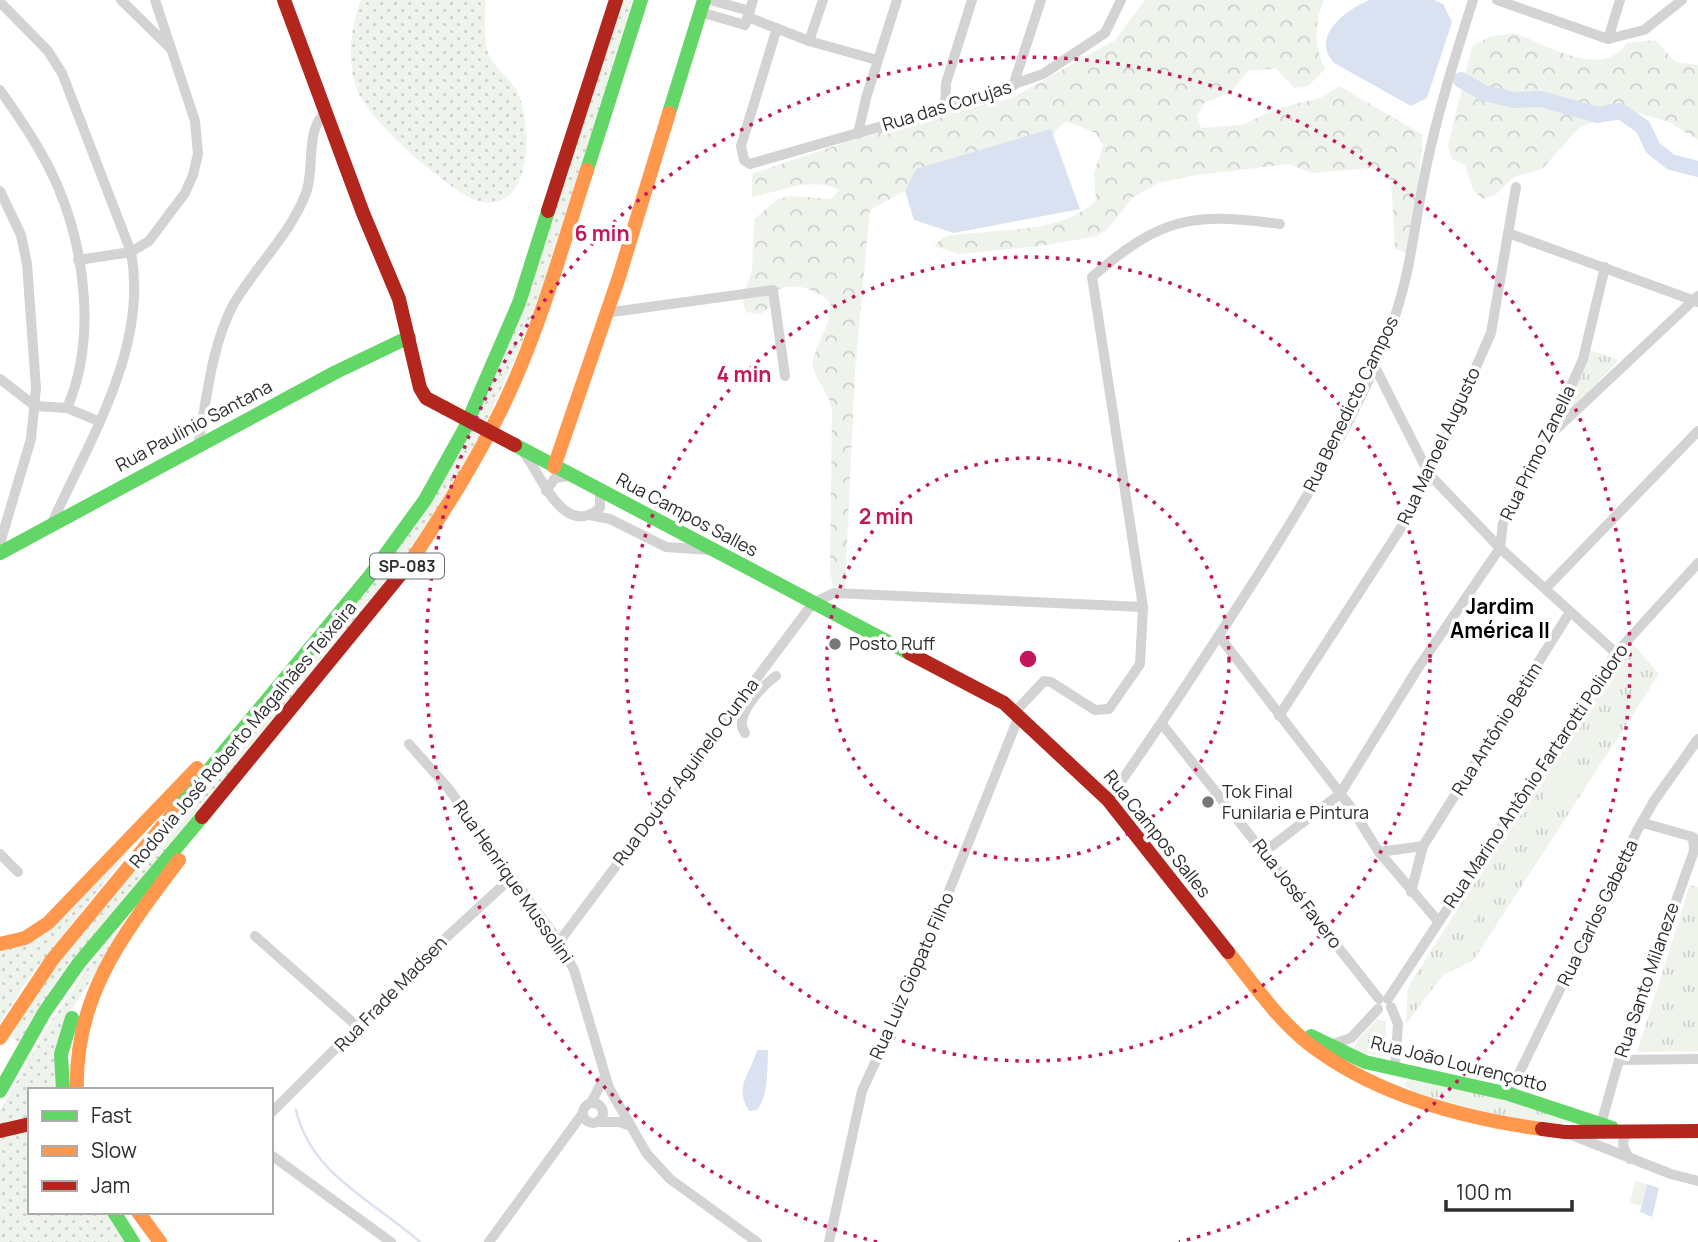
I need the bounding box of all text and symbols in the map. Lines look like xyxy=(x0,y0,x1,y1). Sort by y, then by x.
street label: Rua das Corujas xyxy=(879,74,1014,136)
text: 6 min xyxy=(574,219,630,247)
street label: Rua Benedicto Campos xyxy=(1297,312,1403,495)
text: 4 min xyxy=(717,360,771,388)
street label: Rua Manoel Augusto xyxy=(1391,363,1485,528)
street label: Rua Paulinio Santana xyxy=(111,374,276,477)
street label: Rua Primo Zanella xyxy=(1494,381,1580,524)
street label: Rua Campos Salles xyxy=(612,467,763,562)
text: 2 min xyxy=(859,502,913,530)
road number: SP-083 xyxy=(370,554,444,579)
district label: Jardim América II xyxy=(1450,592,1550,644)
street label: Rodovia José Roberto Magalhães Teixeira xyxy=(123,596,361,873)
place label: Posto Ruff xyxy=(849,631,935,655)
marker: Posto Ruff xyxy=(827,636,843,652)
street label: Rua Marino Antônio Fartarotti Polidoro xyxy=(1438,639,1633,912)
centre of rings xyxy=(1016,647,1040,671)
street label: Rua Antônio Betim xyxy=(1446,657,1547,800)
street label: Rua Doutor Aguinelo Cunha xyxy=(607,673,763,870)
street label: Rua Campos Salles xyxy=(1099,765,1217,902)
place label: Tok Final Funilaria e Pintura xyxy=(1222,779,1369,824)
marker: Tok Final Funilaria e Pintura xyxy=(1200,794,1216,810)
street label: Rua Henrique Mussolini xyxy=(448,795,579,968)
street label: Rua José Favero xyxy=(1247,834,1348,953)
street label: Rua Carlos Gabetta xyxy=(1551,835,1643,990)
street label: Rua Luiz Giopato Filho xyxy=(863,888,959,1063)
street label: Rua Santo Milaneze xyxy=(1608,899,1684,1060)
street label: Rua Frade Madsen xyxy=(329,930,452,1056)
street label: Rua João Lourençotto xyxy=(1369,1029,1550,1097)
legend xyxy=(28,1088,273,1214)
text: Fast xyxy=(91,1101,132,1129)
text: Slow xyxy=(91,1136,137,1164)
scale bar xyxy=(1446,1168,1572,1212)
text: Jam xyxy=(91,1171,130,1199)
text: 100 m xyxy=(1456,1178,1512,1206)

